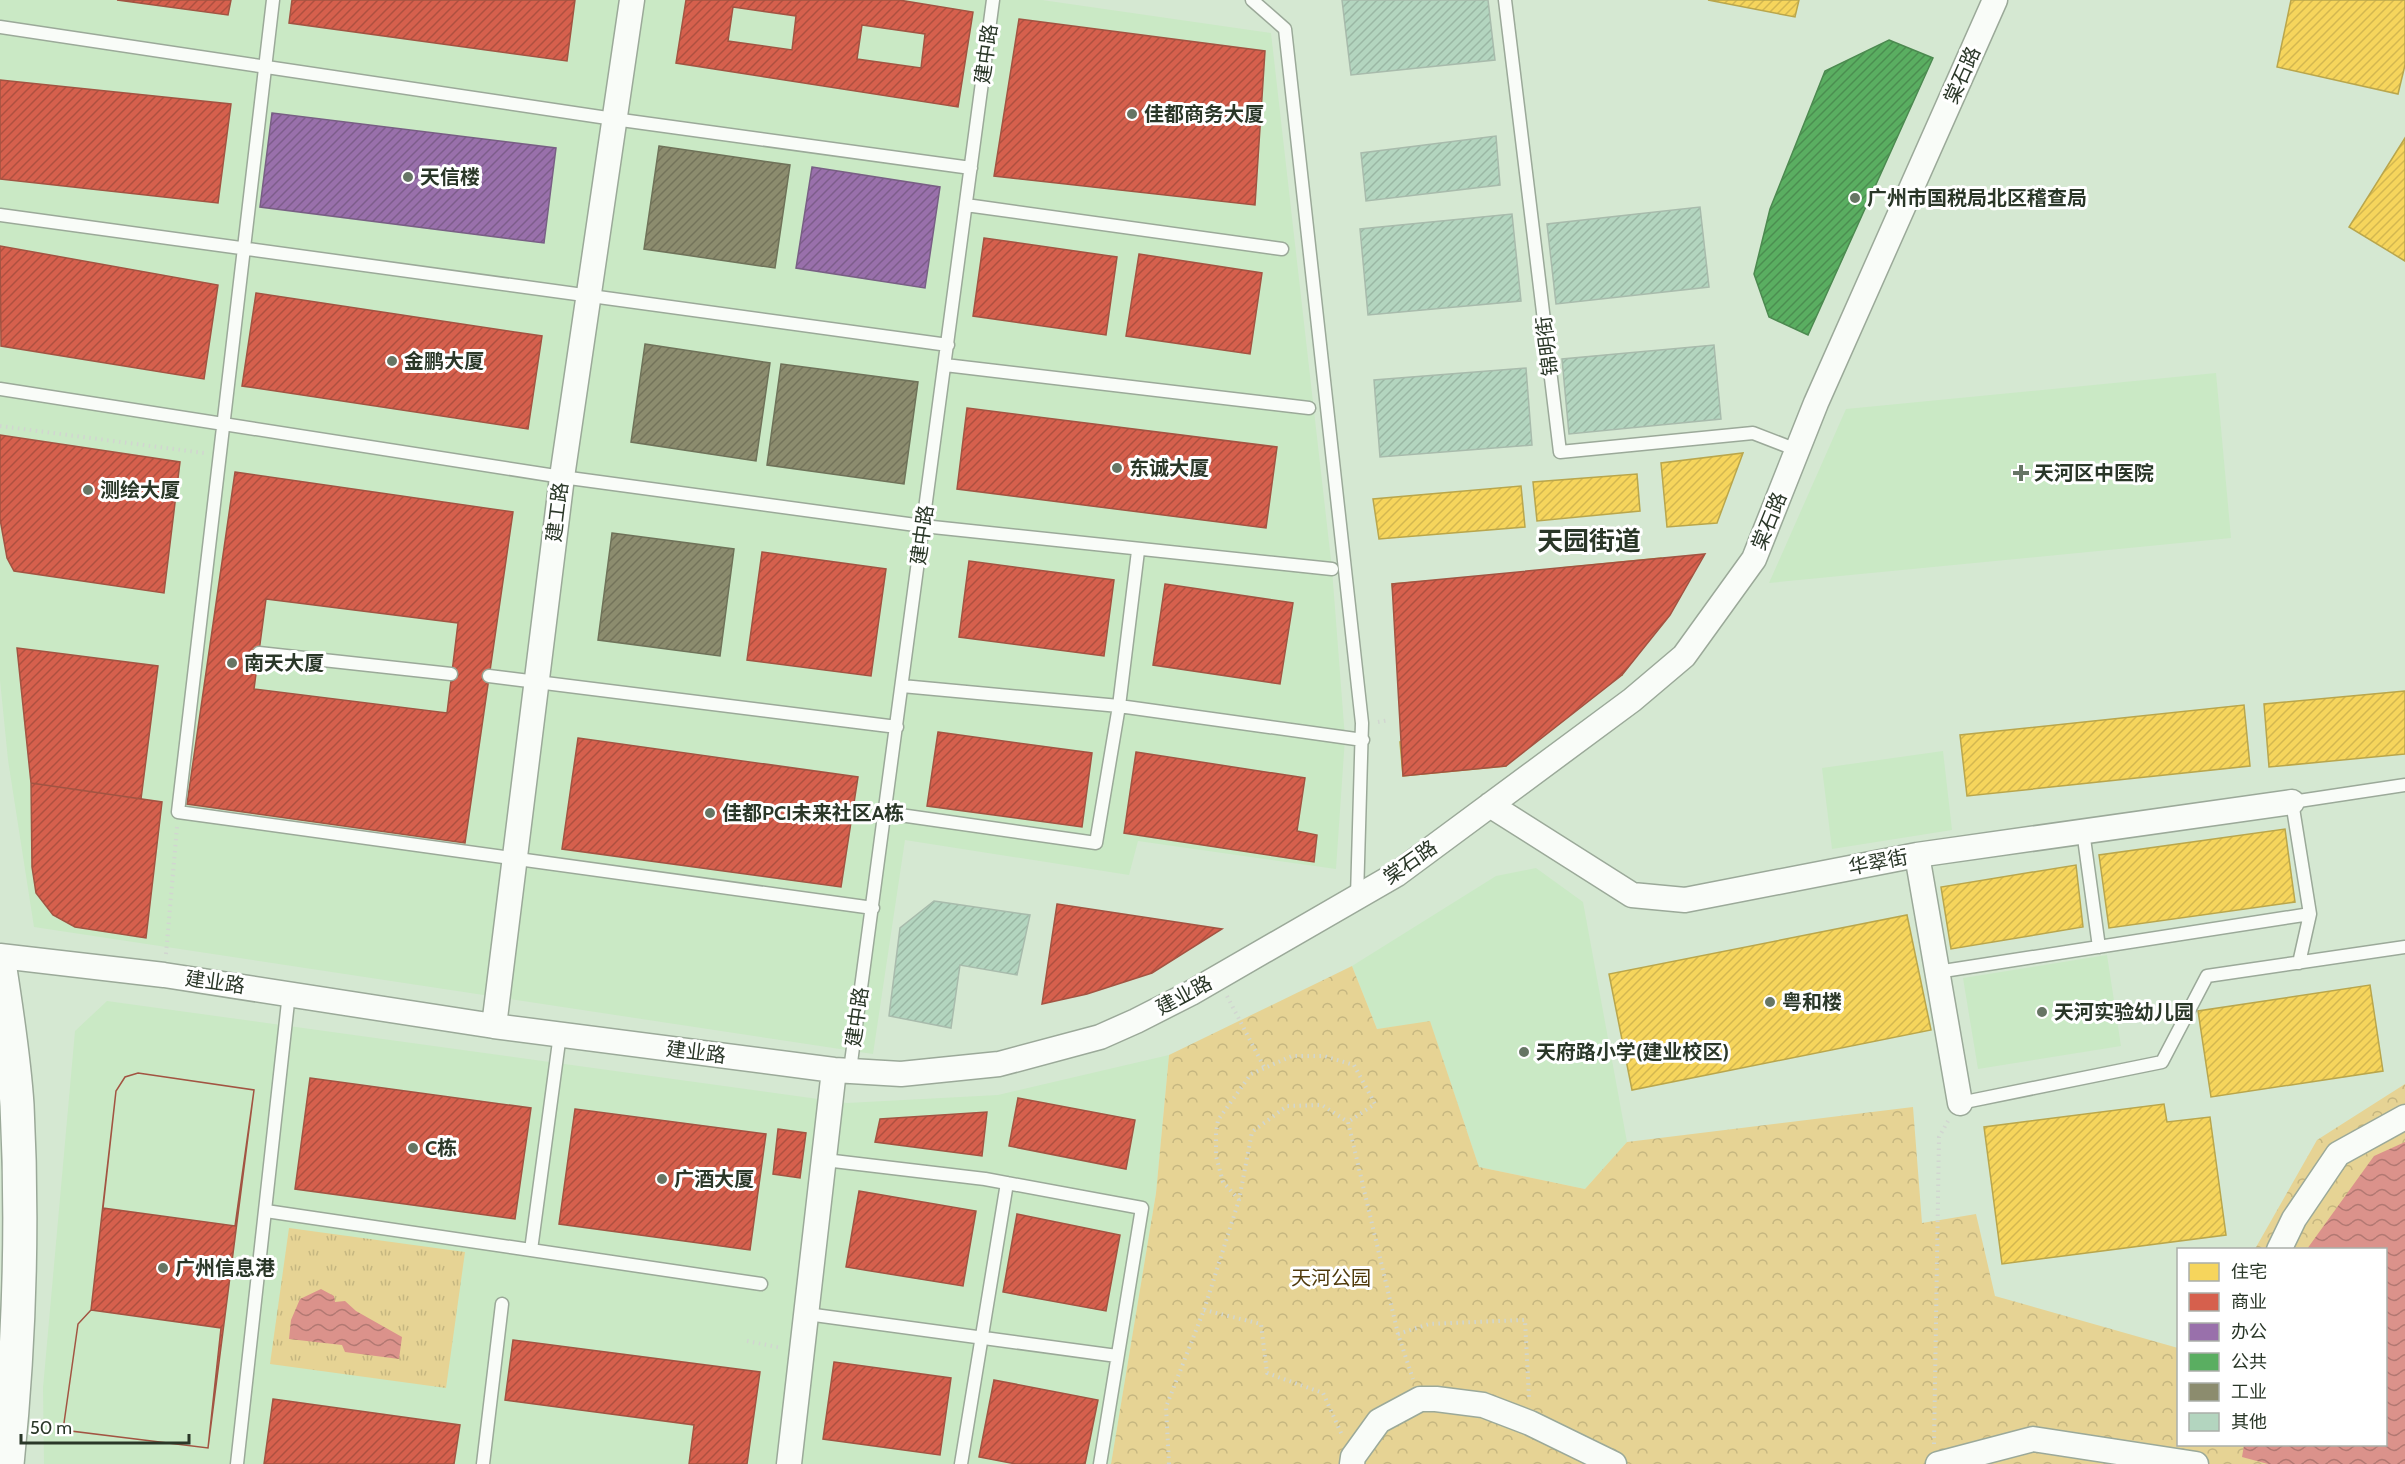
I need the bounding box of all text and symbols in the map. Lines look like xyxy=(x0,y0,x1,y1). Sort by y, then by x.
street label: 建中路 xyxy=(970,23,1002,85)
street label: 棠石路 xyxy=(1939,43,1985,107)
place label: 佳都商务大厦 xyxy=(1144,102,1264,126)
marker: 佳都商务大厦 xyxy=(1125,107,1139,121)
place label: 天信楼 xyxy=(420,165,480,189)
marker: 天信楼 xyxy=(401,170,415,184)
place label: 广州市国税局北区稽查局 xyxy=(1867,186,2087,210)
marker: 广州市国税局北区稽查局 xyxy=(1848,191,1862,205)
street label: 锦明街 xyxy=(1531,315,1563,377)
place label: 金鹏大厦 xyxy=(404,349,484,373)
marker: 金鹏大厦 xyxy=(385,354,399,368)
place label: 东诚大厦 xyxy=(1129,456,1209,480)
marker: 东诚大厦 xyxy=(1110,461,1124,475)
place label: 天河区中医院 xyxy=(2034,461,2154,485)
marker: 天河区中医院 xyxy=(2012,464,2030,482)
place label: 测绘大厦 xyxy=(100,478,180,502)
street label: 建工路 xyxy=(541,481,573,543)
marker: 测绘大厦 xyxy=(81,483,95,497)
street label: 棠石路 xyxy=(1747,489,1791,553)
street label: 建中路 xyxy=(906,504,938,566)
district label: 天园街道 xyxy=(1537,525,1641,557)
place label: 南天大厦 xyxy=(244,651,324,675)
marker: 南天大厦 xyxy=(225,656,239,670)
place label: 佳都PCI未来社区A栋 xyxy=(722,801,904,825)
marker: 佳都PCI未来社区A栋 xyxy=(703,806,717,820)
street label: 棠石路 xyxy=(1379,835,1441,889)
street label: 华翠街 xyxy=(1846,844,1910,880)
street label: 建业路 xyxy=(184,966,246,998)
street label: 建业路 xyxy=(1152,970,1216,1020)
street label: 建中路 xyxy=(841,986,873,1048)
place label: 粤和楼 xyxy=(1782,990,1842,1014)
marker: 粤和楼 xyxy=(1763,995,1777,1009)
place label: 天河实验幼儿园 xyxy=(2054,1000,2194,1024)
marker: 天河实验幼儿园 xyxy=(2035,1005,2049,1019)
street label: 建业路 xyxy=(665,1036,727,1068)
place label: 天府路小学(建业校区) xyxy=(1536,1040,1729,1064)
marker: 天府路小学(建业校区) xyxy=(1517,1045,1531,1059)
place label: C栋 xyxy=(425,1136,457,1160)
marker: C栋 xyxy=(406,1141,420,1155)
place label: 广酒大厦 xyxy=(674,1167,754,1191)
marker: 广酒大厦 xyxy=(655,1172,669,1186)
legend xyxy=(2177,1248,2387,1446)
place label: 广州信息港 xyxy=(175,1256,275,1280)
marker: 广州信息港 xyxy=(156,1261,170,1275)
text: 住宅 xyxy=(2231,1261,2267,1283)
park label: 天河公园 xyxy=(1291,1266,1371,1290)
text: 商业 xyxy=(2231,1291,2267,1313)
text: 办公 xyxy=(2231,1321,2267,1343)
text: 公共 xyxy=(2231,1351,2267,1373)
text: 工业 xyxy=(2231,1381,2267,1403)
scale bar xyxy=(21,1407,189,1445)
text: 其他 xyxy=(2231,1411,2267,1433)
text: 50 m xyxy=(30,1417,72,1439)

